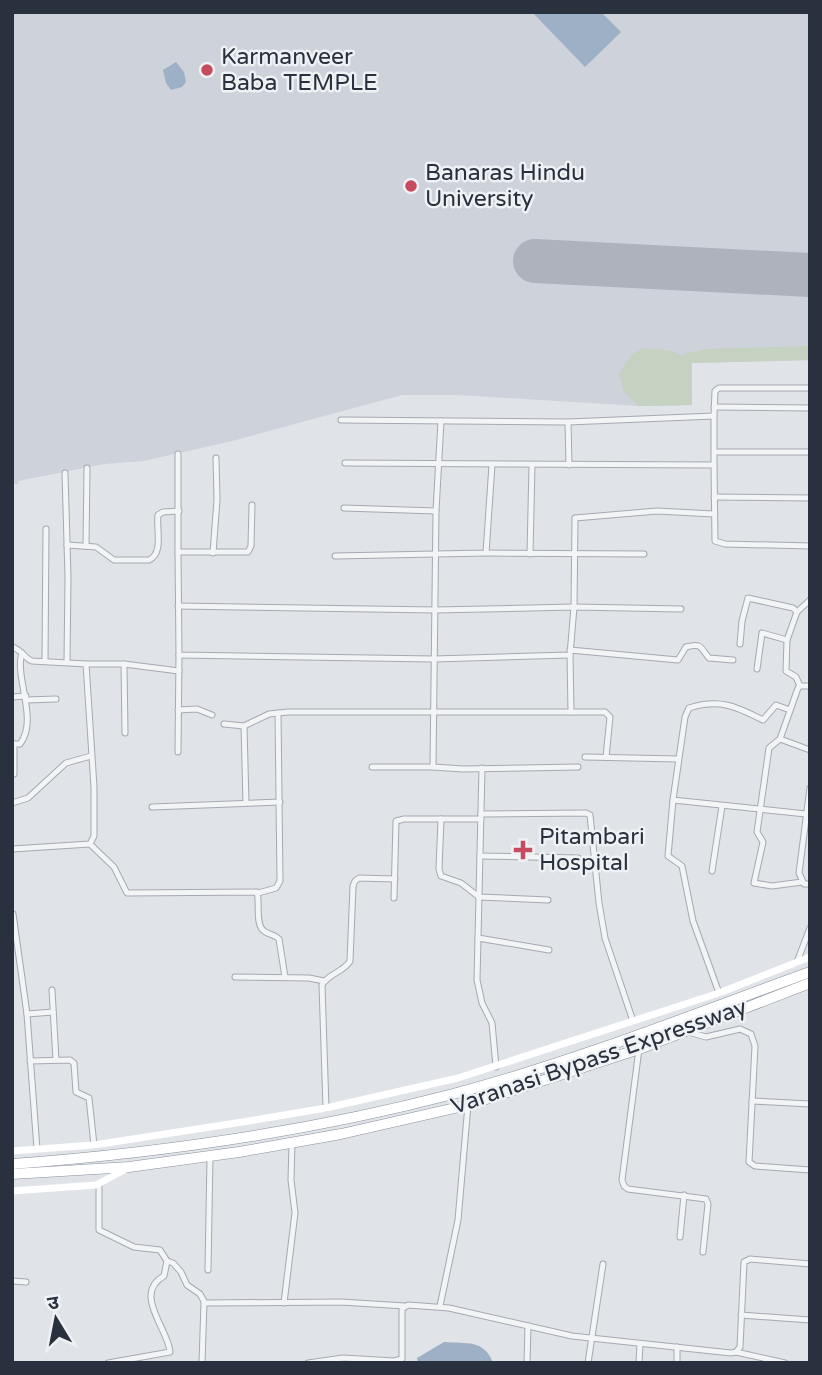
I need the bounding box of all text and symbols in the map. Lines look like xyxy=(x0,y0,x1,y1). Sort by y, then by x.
place label: Karmanveer Baba TEMPLE xyxy=(221,43,378,97)
marker: Karmanveer Baba TEMPLE xyxy=(199,62,215,78)
place label: Banaras Hindu University xyxy=(425,159,585,213)
marker: Banaras Hindu University xyxy=(403,178,419,194)
place label: Pitambari Hospital xyxy=(539,823,645,877)
marker: Pitambari Hospital xyxy=(513,840,533,860)
street label: Varanasi Bypass Expressway xyxy=(448,993,750,1121)
north arrow xyxy=(21,1284,91,1354)
text: उ xyxy=(46,1291,61,1315)

